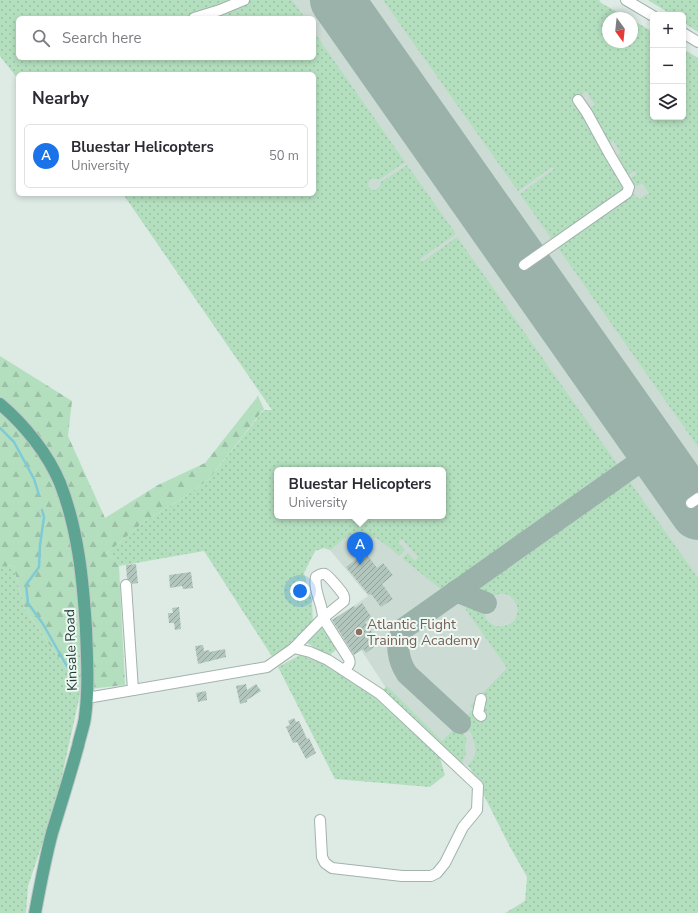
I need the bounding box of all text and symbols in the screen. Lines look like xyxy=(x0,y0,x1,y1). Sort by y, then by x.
north arrow xyxy=(602,12,638,48)
map controls xyxy=(650,12,686,120)
button: + xyxy=(650,12,686,48)
search box xyxy=(16,16,316,60)
icon: search xyxy=(30,27,52,49)
text: Search here xyxy=(62,28,142,48)
button: − xyxy=(650,48,686,84)
button: layers xyxy=(650,84,686,120)
text: Nearby xyxy=(32,87,89,110)
text: Bluestar Helicopters xyxy=(71,137,214,157)
text: A xyxy=(41,147,51,165)
text: 50 m xyxy=(269,147,299,165)
text: University xyxy=(71,157,130,175)
popup xyxy=(274,467,446,519)
text: Bluestar Helicopters xyxy=(289,474,431,494)
text: University xyxy=(289,494,347,512)
pin: A xyxy=(347,532,373,565)
your location xyxy=(290,581,310,601)
street label: Kinsale Road xyxy=(60,609,82,691)
place label: Atlantic Flight Training Academy xyxy=(367,615,480,650)
marker: Atlantic Flight Training Academy xyxy=(354,627,364,637)

